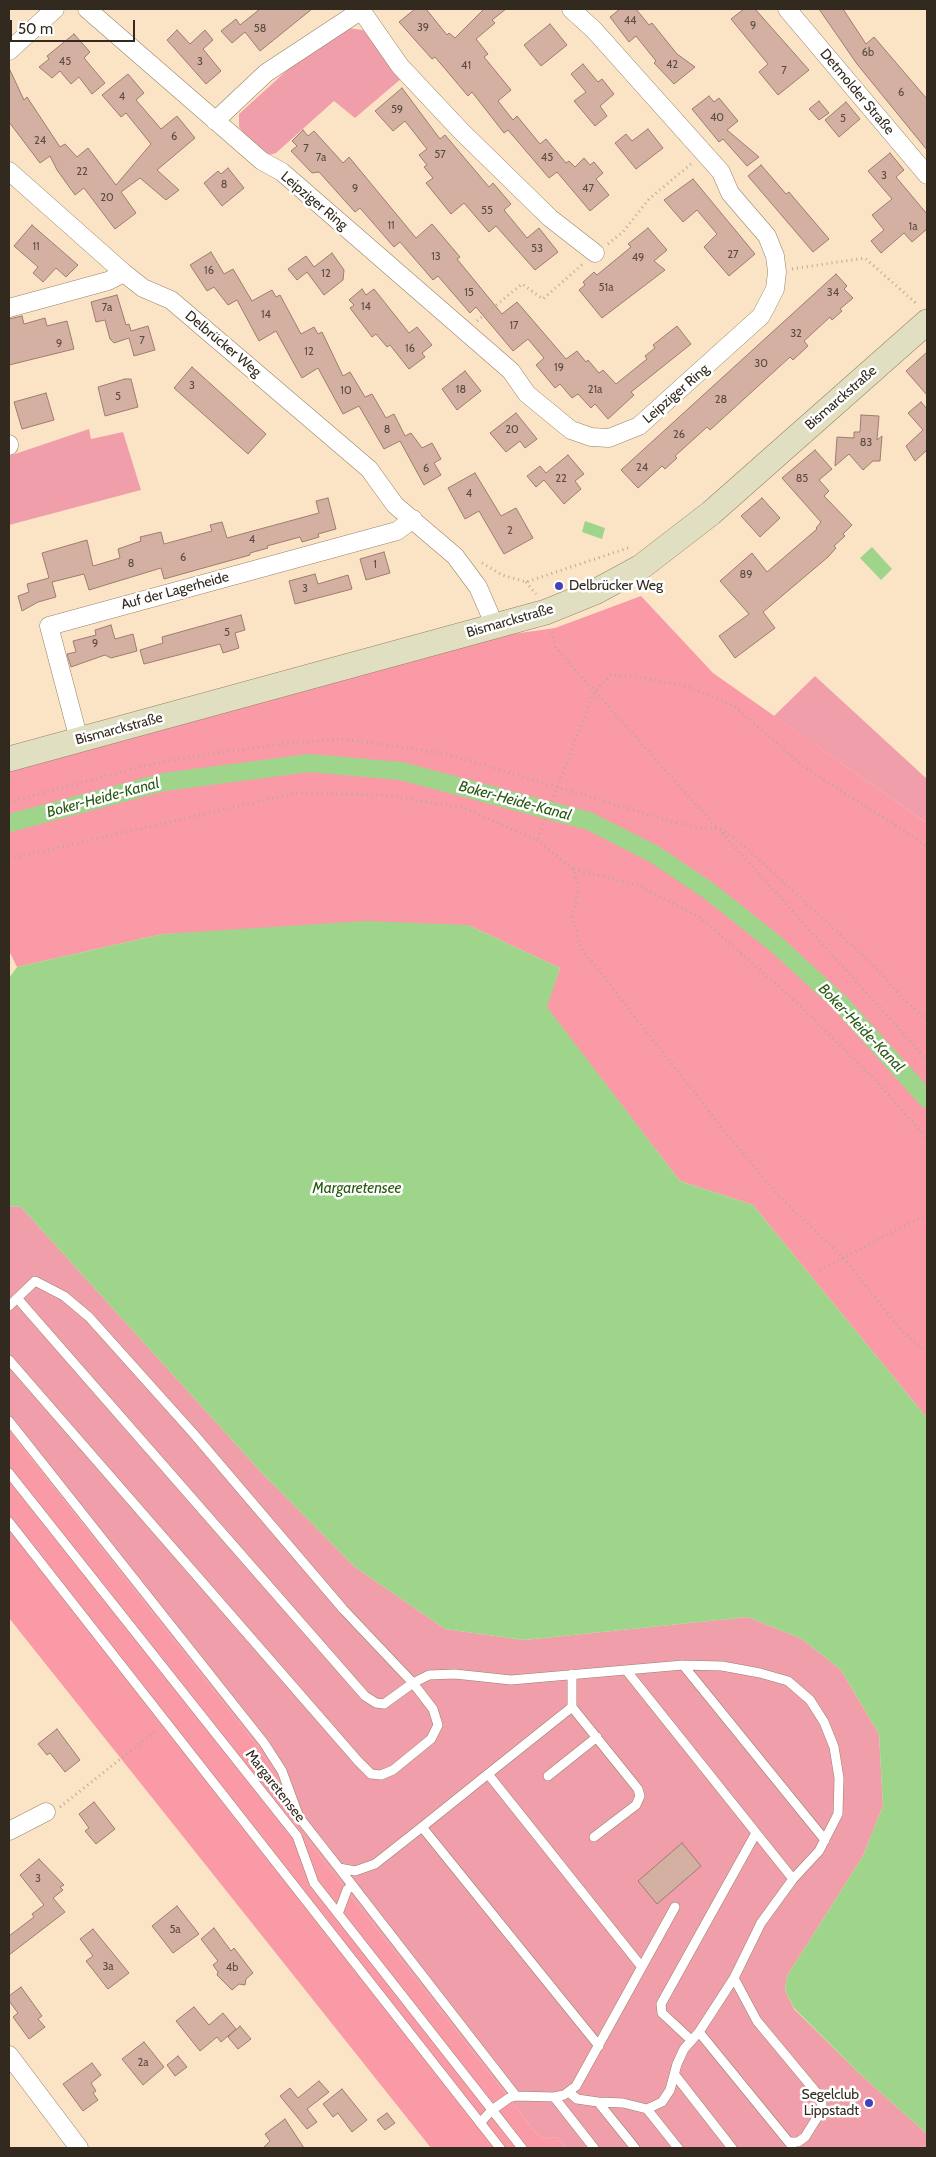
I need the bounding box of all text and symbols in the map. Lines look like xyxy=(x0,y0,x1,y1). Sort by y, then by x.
scale bar xyxy=(12,10,138,42)
house number: 44 xyxy=(624,14,636,28)
house number: 9 xyxy=(750,19,756,33)
text: 50 m xyxy=(18,20,53,38)
house number: 39 xyxy=(417,21,429,35)
house number: 58 xyxy=(254,22,266,36)
street label: Detmolder Straße xyxy=(816,46,898,138)
house number: 6b xyxy=(862,46,874,60)
house number: 45 xyxy=(59,55,71,69)
house number: 3 xyxy=(197,55,203,69)
house number: 42 xyxy=(666,58,678,72)
house number: 41 xyxy=(461,59,471,73)
house number: 7 xyxy=(781,64,787,78)
house number: 6 xyxy=(898,86,904,100)
house number: 4 xyxy=(119,90,125,104)
house number: 59 xyxy=(391,103,403,117)
house number: 40 xyxy=(710,111,724,125)
house number: 5 xyxy=(840,112,846,126)
house number: 6 xyxy=(171,130,177,144)
house number: 24 xyxy=(34,134,46,148)
house number: 7 xyxy=(303,142,309,156)
house number: 57 xyxy=(434,148,446,162)
house number: 7a xyxy=(316,151,326,165)
house number: 45 xyxy=(541,151,553,165)
house number: 22 xyxy=(76,165,88,179)
street label: Leipziger Ring xyxy=(277,168,351,234)
house number: 3 xyxy=(881,169,887,183)
house number: 8 xyxy=(221,178,227,192)
house number: 9 xyxy=(352,182,358,196)
house number: 47 xyxy=(582,182,594,196)
house number: 20 xyxy=(100,191,114,205)
house number: 55 xyxy=(481,204,493,218)
house number: 11 xyxy=(387,219,395,233)
house number: 1a xyxy=(909,220,917,234)
house number: 11 xyxy=(32,240,40,254)
house number: 53 xyxy=(531,242,543,256)
house number: 27 xyxy=(727,248,739,262)
house number: 13 xyxy=(431,250,441,264)
house number: 49 xyxy=(632,251,644,265)
house number: 16 xyxy=(204,264,214,278)
house number: 12 xyxy=(321,267,331,281)
house number: 51a xyxy=(599,281,613,295)
house number: 15 xyxy=(464,286,474,300)
house number: 34 xyxy=(827,286,839,300)
house number: 14 xyxy=(361,300,371,314)
house number: 7a xyxy=(102,301,112,315)
street label: Delbrücker Weg xyxy=(182,307,264,381)
house number: 14 xyxy=(261,308,271,322)
house number: 17 xyxy=(509,319,519,333)
house number: 32 xyxy=(790,327,802,341)
house number: 7 xyxy=(139,334,145,348)
house number: 9 xyxy=(56,337,62,351)
house number: 16 xyxy=(405,342,415,356)
house number: 12 xyxy=(304,345,314,359)
house number: 30 xyxy=(754,357,768,371)
house number: 19 xyxy=(554,361,564,375)
street label: Leipziger Ring xyxy=(640,361,712,427)
street label: Bismarckstraße xyxy=(802,362,880,434)
house number: 3 xyxy=(189,379,195,393)
house number: 18 xyxy=(456,383,466,397)
house number: 21a xyxy=(588,383,602,397)
house number: 10 xyxy=(340,384,352,398)
house number: 5 xyxy=(115,390,121,404)
house number: 28 xyxy=(715,393,727,407)
house number: 8 xyxy=(384,423,390,437)
house number: 20 xyxy=(505,423,519,437)
house number: 26 xyxy=(673,428,685,442)
house number: 83 xyxy=(860,436,872,450)
house number: 24 xyxy=(636,461,648,475)
house number: 6 xyxy=(423,462,429,476)
house number: 22 xyxy=(555,472,567,486)
house number: 85 xyxy=(796,472,808,486)
house number: 4 xyxy=(466,487,472,501)
house number: 2 xyxy=(507,524,513,538)
house number: 4 xyxy=(249,533,255,547)
house number: 6 xyxy=(180,551,186,565)
house number: 8 xyxy=(128,557,134,571)
house number: 1 xyxy=(373,558,377,572)
house number: 89 xyxy=(740,568,752,582)
street label: Auf der Lagerheide xyxy=(119,569,231,613)
place label: Delbrücker Weg xyxy=(569,578,663,594)
marker: Delbrücker Weg xyxy=(553,580,565,592)
house number: 3 xyxy=(302,582,308,596)
street label: Bismarckstraße xyxy=(465,601,555,641)
house number: 5 xyxy=(224,626,230,640)
house number: 9 xyxy=(92,637,98,651)
street label: Bismarckstraße xyxy=(74,709,164,749)
water label: Boker-Heide-Kanal xyxy=(45,774,161,822)
water label: Boker-Heide-Kanal xyxy=(457,777,573,825)
water label: Boker-Heide-Kanal xyxy=(814,980,908,1076)
water label: Margaretensee xyxy=(313,1180,401,1198)
street label: Margaretensee xyxy=(242,1746,308,1826)
house number: 3 xyxy=(35,1872,41,1886)
house number: 5a xyxy=(169,1923,181,1937)
house number: 3a xyxy=(102,1960,114,1974)
house number: 4b xyxy=(226,1961,238,1975)
house number: 2a xyxy=(137,2056,149,2070)
place label: Segelclub Lippstadt xyxy=(802,2087,859,2120)
marker: Segelclub Lippstadt xyxy=(863,2097,875,2109)

